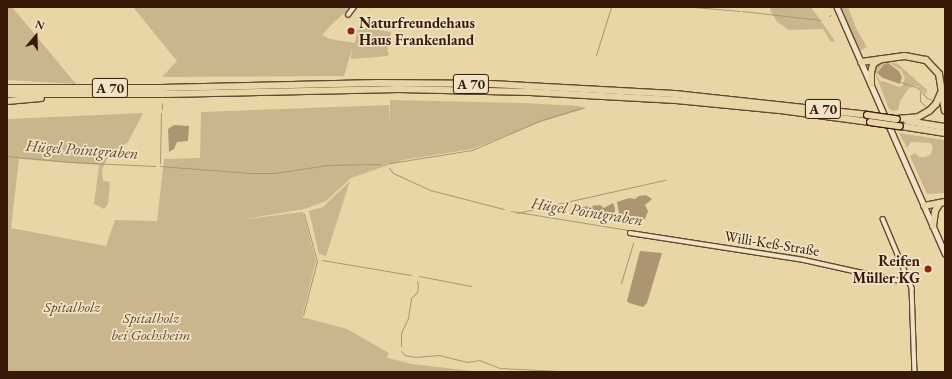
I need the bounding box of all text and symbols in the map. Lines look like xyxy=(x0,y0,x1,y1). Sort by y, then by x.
place label: Naturfreundehaus Haus Frankenland xyxy=(359,13,475,48)
north arrow xyxy=(16,16,56,56)
text: N xyxy=(33,17,46,33)
marker: Naturfreundehaus Haus Frankenland xyxy=(346,26,356,36)
road number: A 70 xyxy=(452,72,490,96)
road number: A 70 xyxy=(91,76,129,100)
road number: A 70 xyxy=(804,97,842,121)
water label: Hügel Pointgraben xyxy=(25,136,139,164)
water label: Hügel Pointgraben xyxy=(530,194,644,230)
street label: Willi-Keß-Straße xyxy=(723,227,821,259)
place label: Reifen Müller KG xyxy=(853,251,920,286)
marker: Reifen Müller KG xyxy=(923,264,933,274)
park label: Spitalholz xyxy=(44,298,100,316)
park label: Spitalholz bei Gochsheim xyxy=(111,308,191,343)

